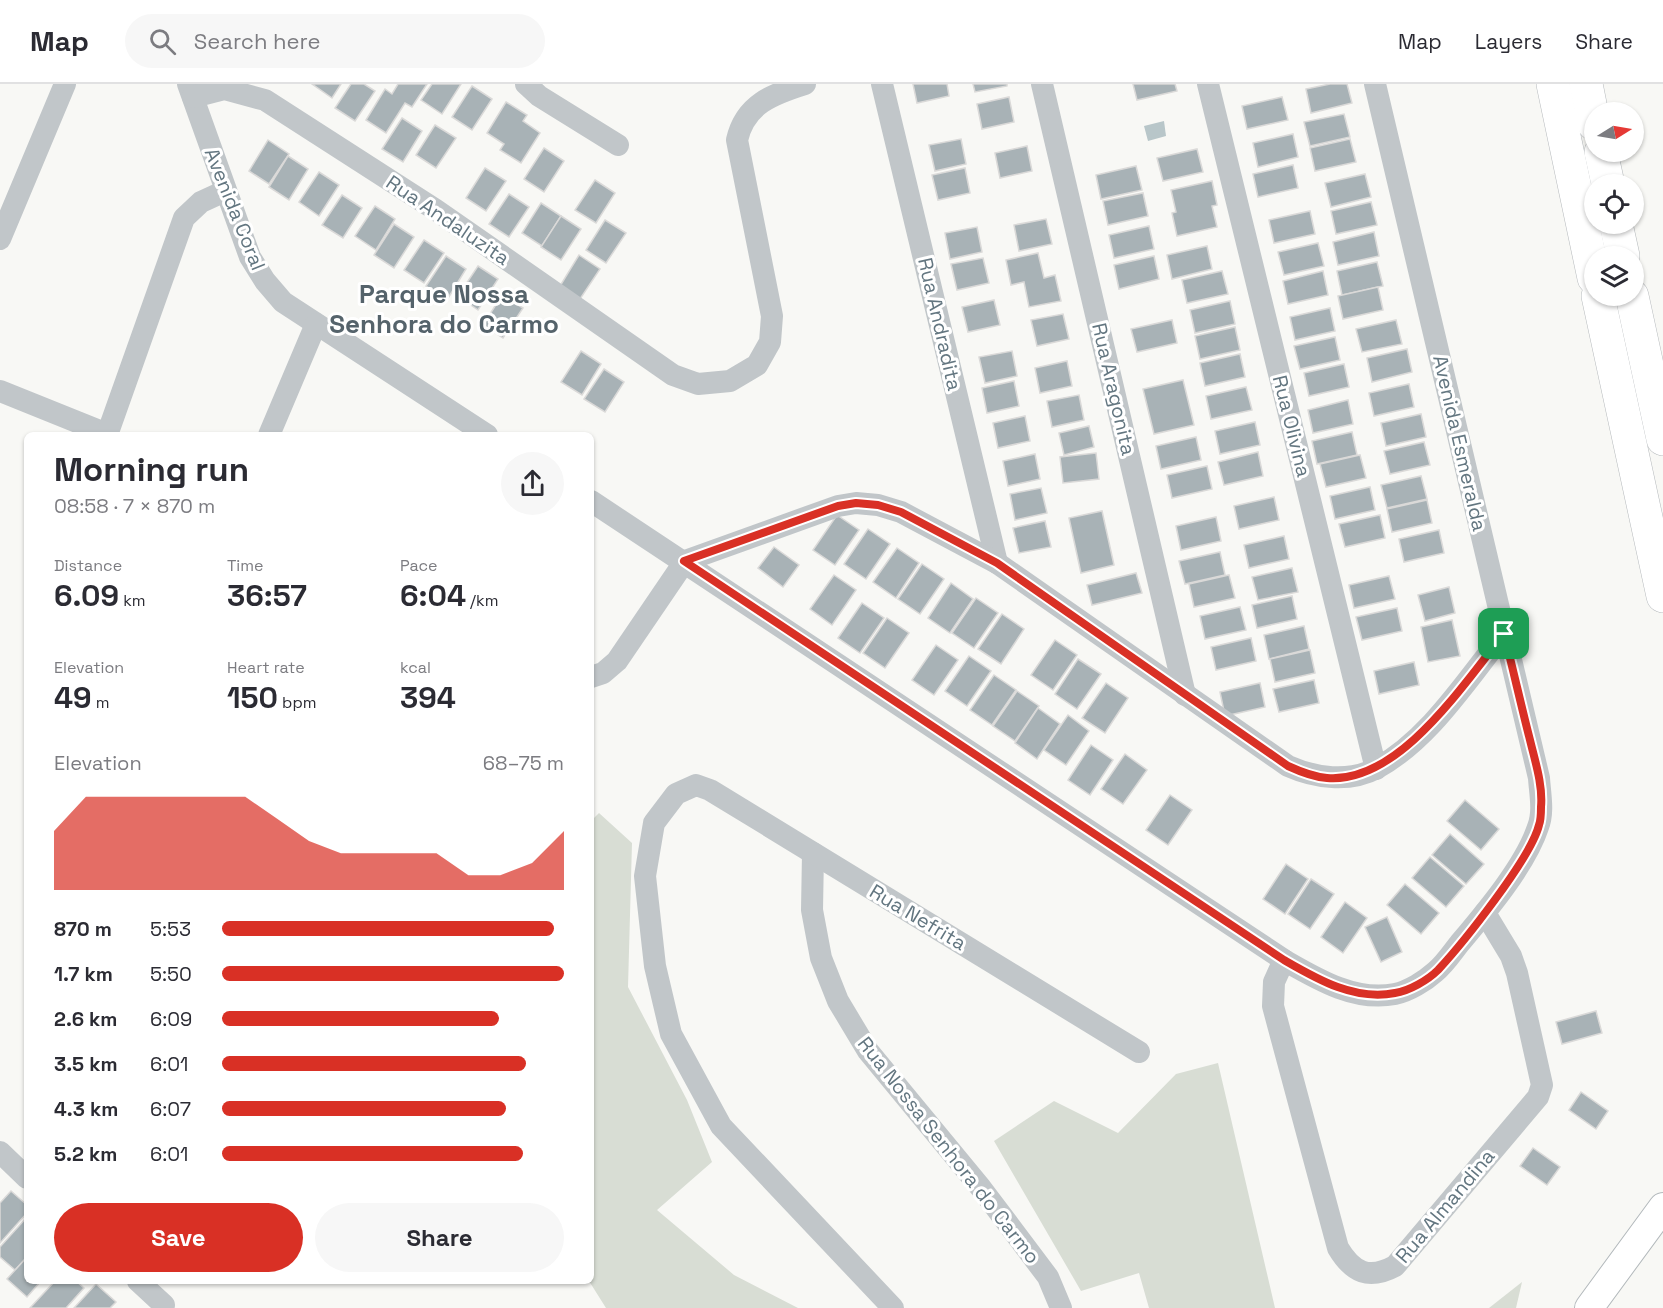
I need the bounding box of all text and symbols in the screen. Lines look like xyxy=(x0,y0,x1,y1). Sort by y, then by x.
search box xyxy=(125,14,545,68)
text: Map xyxy=(30,23,89,59)
icon: search xyxy=(146,25,179,58)
text: Search here xyxy=(194,27,321,55)
text: Map xyxy=(1398,28,1442,55)
text: Layers xyxy=(1475,28,1542,55)
text: Share xyxy=(1575,28,1633,55)
north arrow xyxy=(1584,102,1644,162)
map controls xyxy=(1584,102,1644,306)
street label: Avenida Coral xyxy=(199,144,271,274)
street label: Rua Andaluzita xyxy=(381,169,515,271)
button: locate xyxy=(1584,174,1644,234)
button: layers xyxy=(1584,246,1644,306)
street label: Rua Andradita xyxy=(912,255,968,393)
district label: Parque Nossa Senhora do Carmo xyxy=(329,277,559,341)
street label: Rua Aragonita xyxy=(1086,320,1142,458)
street label: Avenida Esmeralda xyxy=(1427,352,1493,534)
street label: Rua Olivina xyxy=(1267,372,1317,480)
text: Morning run xyxy=(54,449,249,491)
button: share xyxy=(501,452,564,515)
text: 08:58 · 7 × 870 m xyxy=(54,493,215,519)
text: Distance xyxy=(54,555,122,576)
text: Time xyxy=(227,555,263,576)
text: Pace xyxy=(400,555,437,576)
text: 6.09 xyxy=(54,576,119,615)
text: 36:57 xyxy=(227,576,307,615)
text: 6:04 xyxy=(400,576,466,615)
text: km xyxy=(119,590,146,611)
text: /km xyxy=(466,590,498,611)
pin xyxy=(1478,608,1529,659)
icon: arrive xyxy=(1487,617,1520,650)
text: Elevation xyxy=(54,657,124,678)
text: Heart rate xyxy=(227,657,305,678)
text: kcal xyxy=(400,657,431,678)
text: 49 xyxy=(54,678,92,717)
text: 150 xyxy=(227,678,278,717)
text: 394 xyxy=(400,678,456,717)
text: m xyxy=(92,692,110,713)
text: bpm xyxy=(278,692,316,713)
text: Elevation xyxy=(54,750,142,776)
text: 68–75 m xyxy=(483,750,564,776)
street label: Rua Nefrita xyxy=(865,878,971,956)
text: 870 m xyxy=(54,916,112,942)
text: 5:53 xyxy=(150,916,191,942)
text: 1.7 km xyxy=(54,961,113,987)
text: 5:50 xyxy=(150,961,192,987)
text: 2.6 km xyxy=(54,1006,117,1032)
text: 6:09 xyxy=(150,1006,192,1032)
street label: Rua Nossa Senhora do Carmo xyxy=(852,1031,1046,1269)
text: 3.5 km xyxy=(54,1051,118,1077)
text: 6:01 xyxy=(150,1051,188,1077)
text: 4.3 km xyxy=(54,1096,118,1122)
text: 6:07 xyxy=(150,1096,191,1122)
text: 5.2 km xyxy=(54,1141,117,1167)
text: 6:01 xyxy=(150,1141,188,1167)
street label: Rua Almandina xyxy=(1390,1144,1500,1268)
button: Save xyxy=(54,1203,303,1272)
button: Share xyxy=(315,1203,564,1272)

